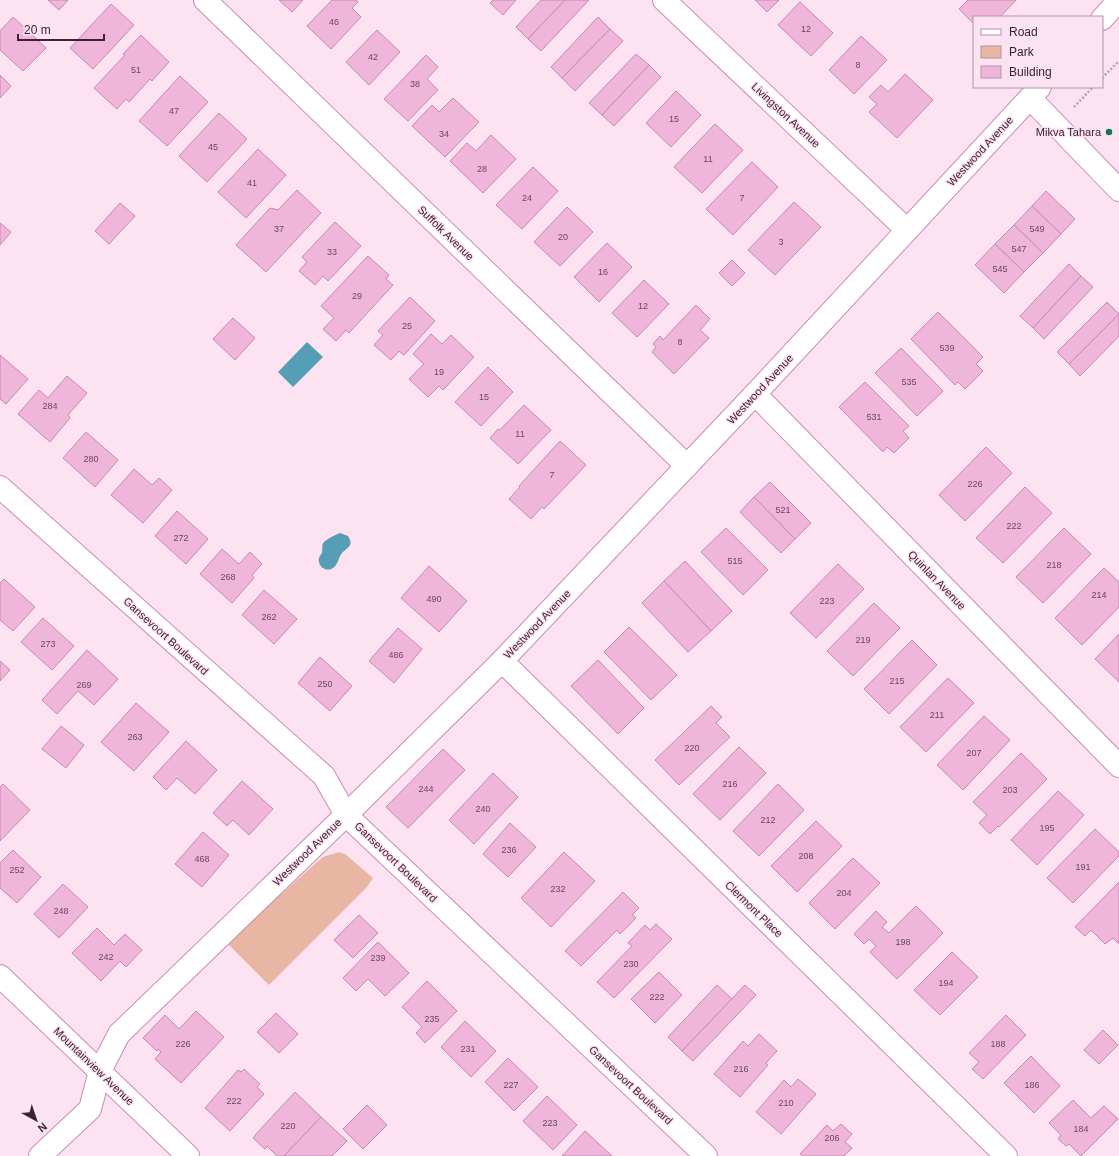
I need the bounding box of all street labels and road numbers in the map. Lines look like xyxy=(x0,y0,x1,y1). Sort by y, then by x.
street label: Livingston Avenue xyxy=(749,80,823,150)
street label: Westwood Avenue xyxy=(945,114,1015,188)
street label: Suffolk Avenue xyxy=(416,203,476,263)
street label: Westwood Avenue xyxy=(725,352,795,426)
street label: Quinlan Avenue xyxy=(906,548,968,612)
street label: Westwood Avenue xyxy=(501,587,573,661)
street label: Gansevoort Boulevard xyxy=(121,595,211,677)
street label: Westwood Avenue xyxy=(270,816,344,888)
street label: Gansevoort Boulevard xyxy=(352,820,440,904)
street label: Clermont Place xyxy=(723,879,785,939)
street label: Mountainview Avenue xyxy=(51,1025,137,1107)
street label: Gansevoort Boulevard xyxy=(587,1043,675,1127)

